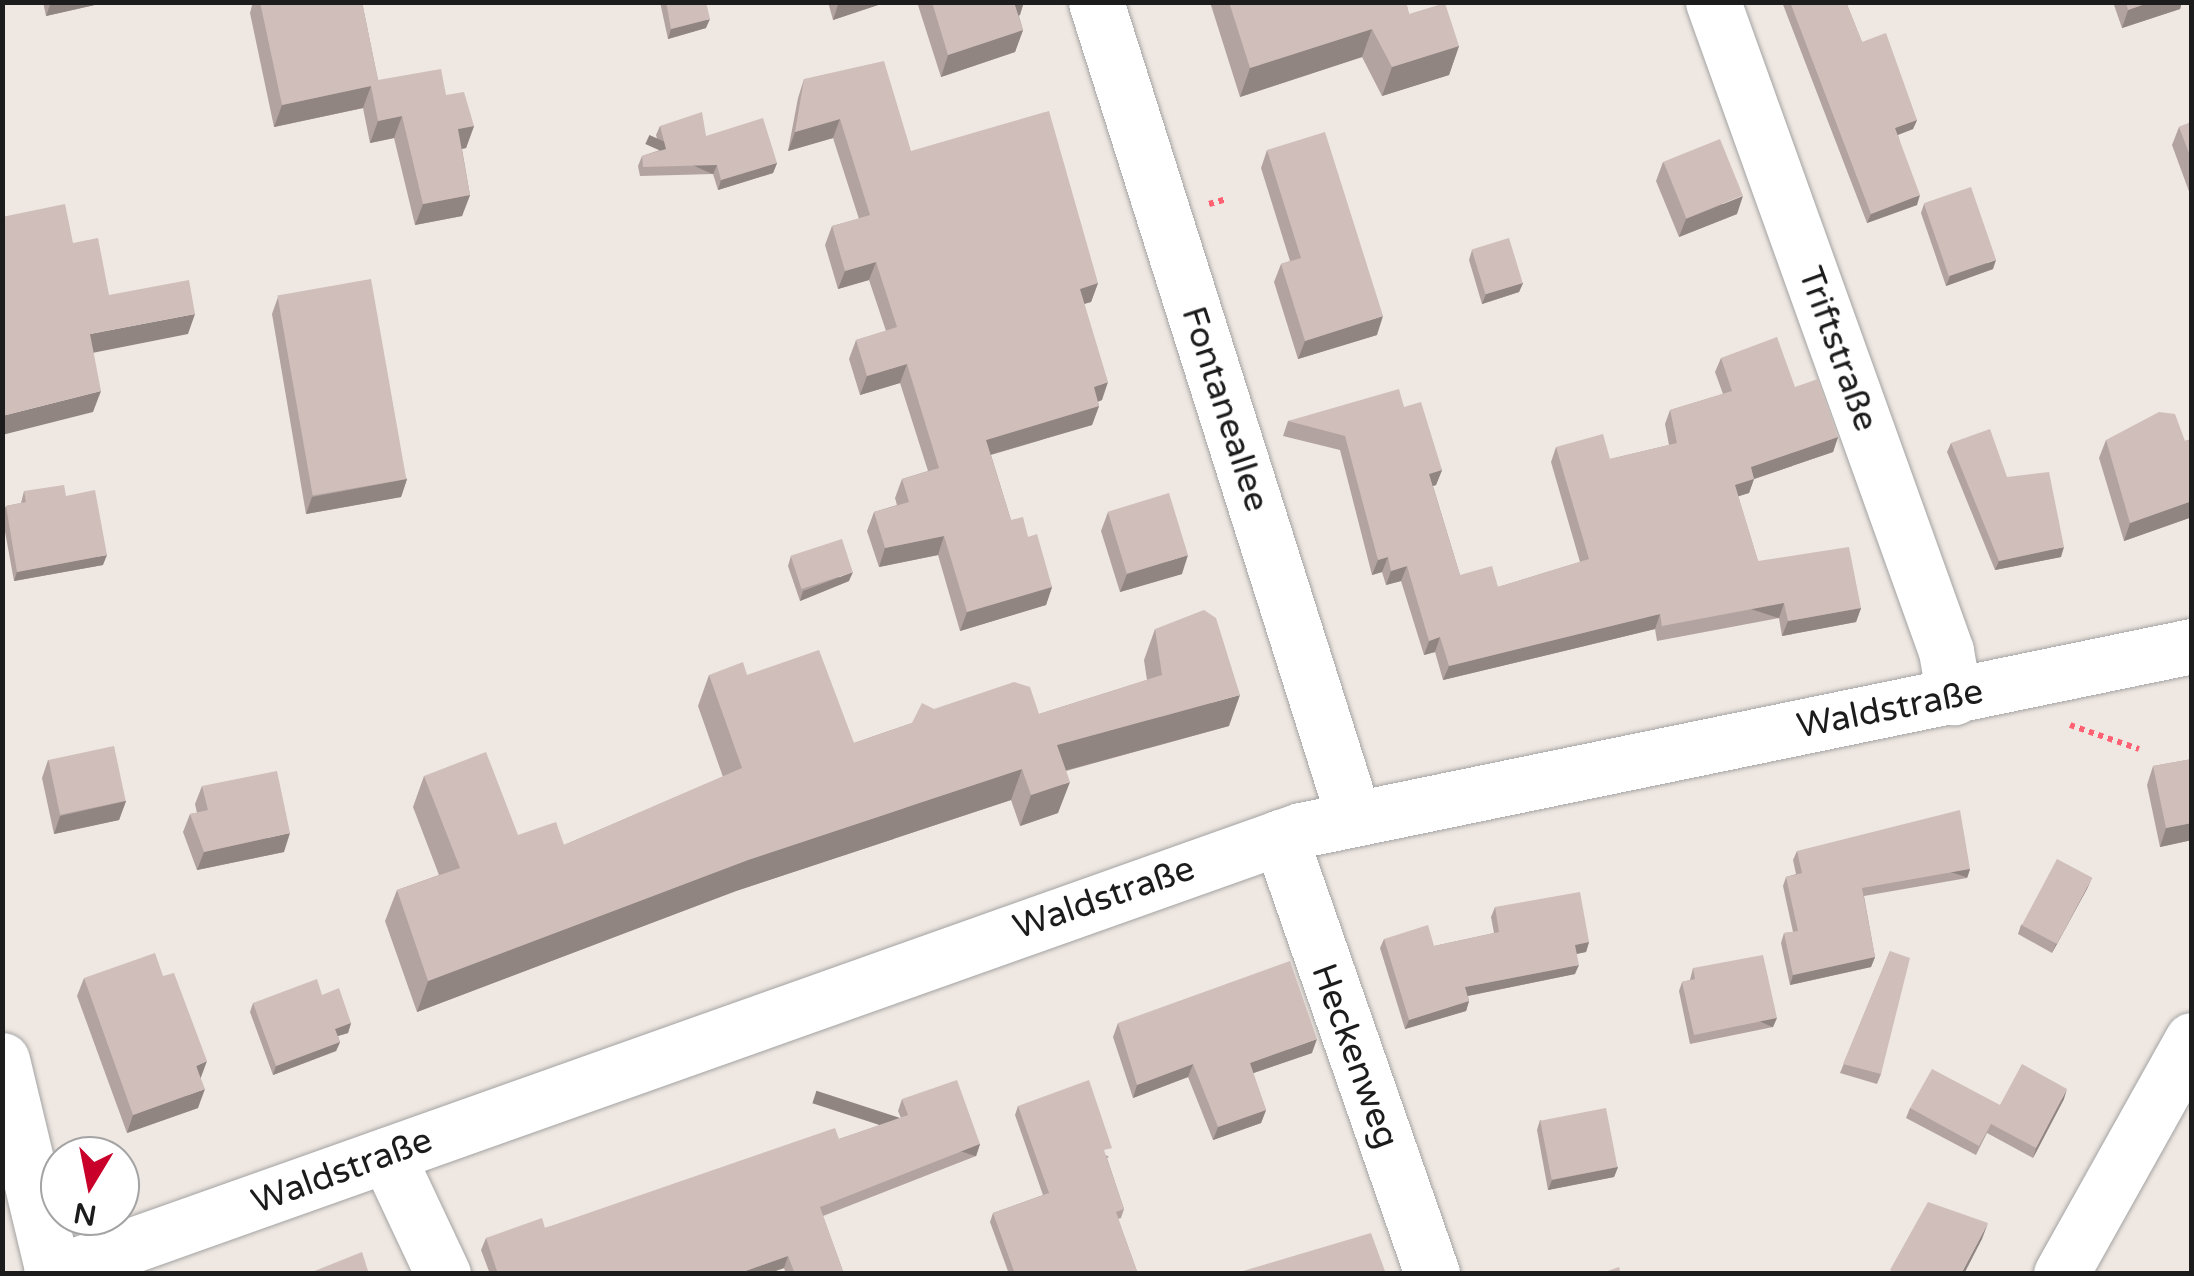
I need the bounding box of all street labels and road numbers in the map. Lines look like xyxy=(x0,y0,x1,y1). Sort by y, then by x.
street label: Triftstraße xyxy=(1789,261,1887,437)
street label: Fontaneallee xyxy=(1172,301,1278,517)
street label: Waldstraße xyxy=(1793,670,1987,748)
street label: Waldstraße xyxy=(1008,847,1200,949)
street label: Heckenweg xyxy=(1302,958,1408,1154)
street label: Waldstraße xyxy=(246,1119,438,1223)

